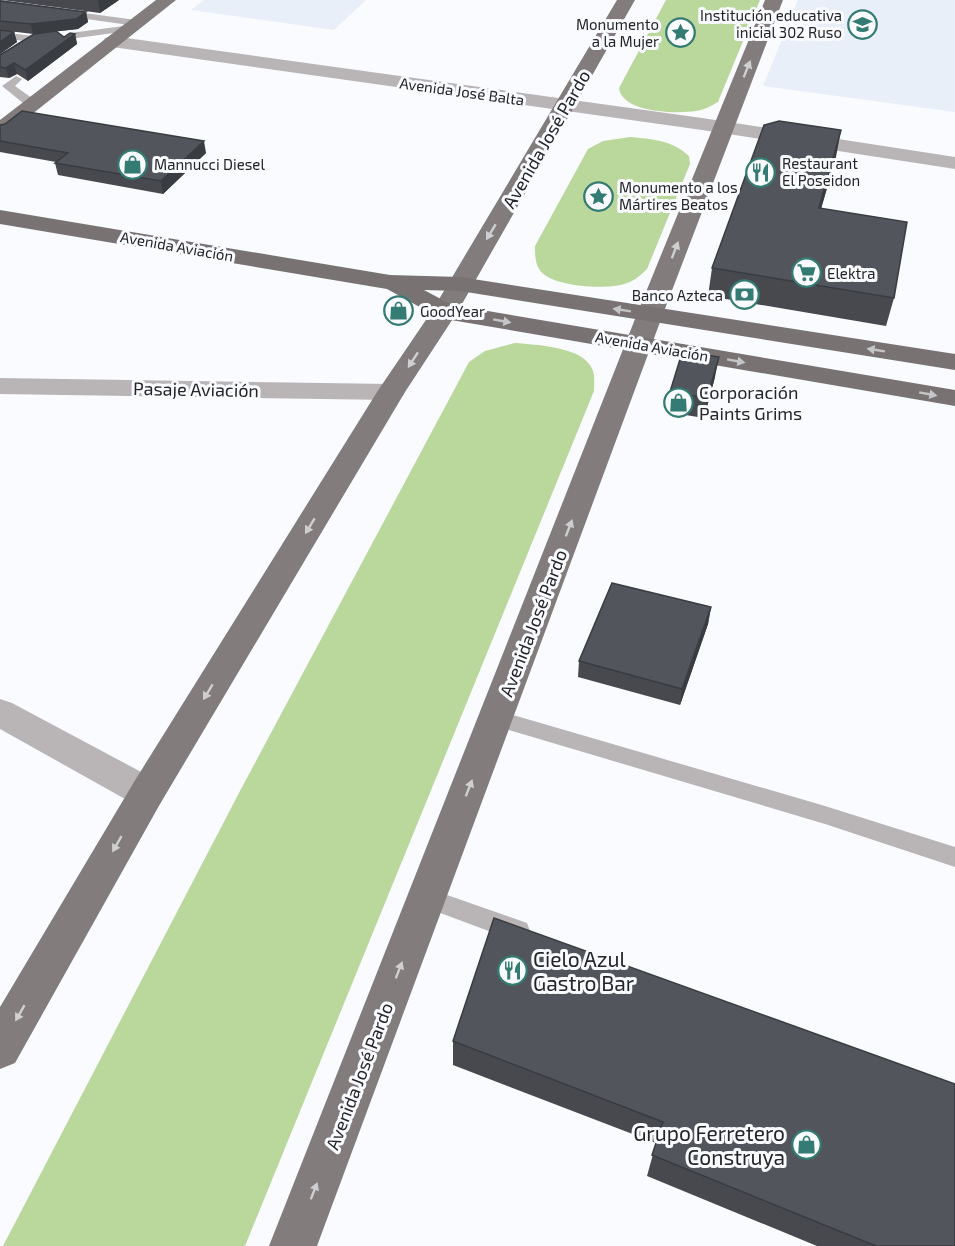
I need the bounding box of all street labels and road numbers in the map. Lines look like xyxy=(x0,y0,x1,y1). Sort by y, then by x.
street label: Avenida José Pardo xyxy=(498,66,594,212)
street label: Avenida José Balta xyxy=(398,73,526,109)
street label: Avenida Aviación xyxy=(119,227,235,265)
street label: Avenida Aviación xyxy=(594,327,710,365)
street label: Pasaje Aviación xyxy=(133,377,259,401)
street label: Avenida José Pardo xyxy=(495,546,571,700)
street label: Avenida José Pardo xyxy=(321,999,397,1153)

